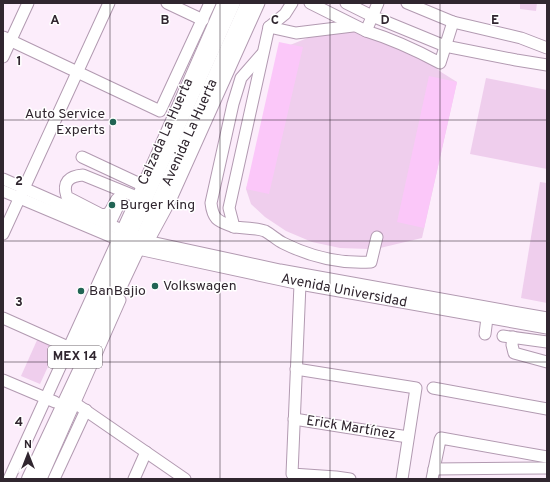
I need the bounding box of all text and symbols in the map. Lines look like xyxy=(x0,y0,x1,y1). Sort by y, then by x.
text: A xyxy=(50,13,60,29)
text: B xyxy=(161,13,170,29)
text: C xyxy=(271,13,279,29)
text: D xyxy=(380,13,390,29)
text: E xyxy=(491,13,499,29)
text: 1 xyxy=(16,54,22,70)
street label: Calzada La Huerta xyxy=(135,76,197,188)
street label: Avenida La Huerta xyxy=(158,76,221,189)
place label: Auto Service Experts xyxy=(25,106,105,139)
marker: Auto Service Experts xyxy=(108,117,118,127)
text: 2 xyxy=(15,174,23,190)
place label: Burger King xyxy=(120,197,195,214)
marker: Burger King xyxy=(107,200,117,210)
street label: Avenida Universidad xyxy=(279,270,409,312)
place label: Volkswagen xyxy=(163,278,237,295)
marker: Volkswagen xyxy=(150,281,160,291)
place label: BanBajio xyxy=(89,283,146,300)
marker: BanBajio xyxy=(76,286,86,296)
text: 3 xyxy=(15,295,23,311)
road number: MEX 14 xyxy=(48,346,102,368)
street label: Erick Martínez xyxy=(305,413,397,443)
text: 4 xyxy=(15,415,23,431)
north arrow xyxy=(8,434,48,474)
text: N xyxy=(24,438,32,452)

